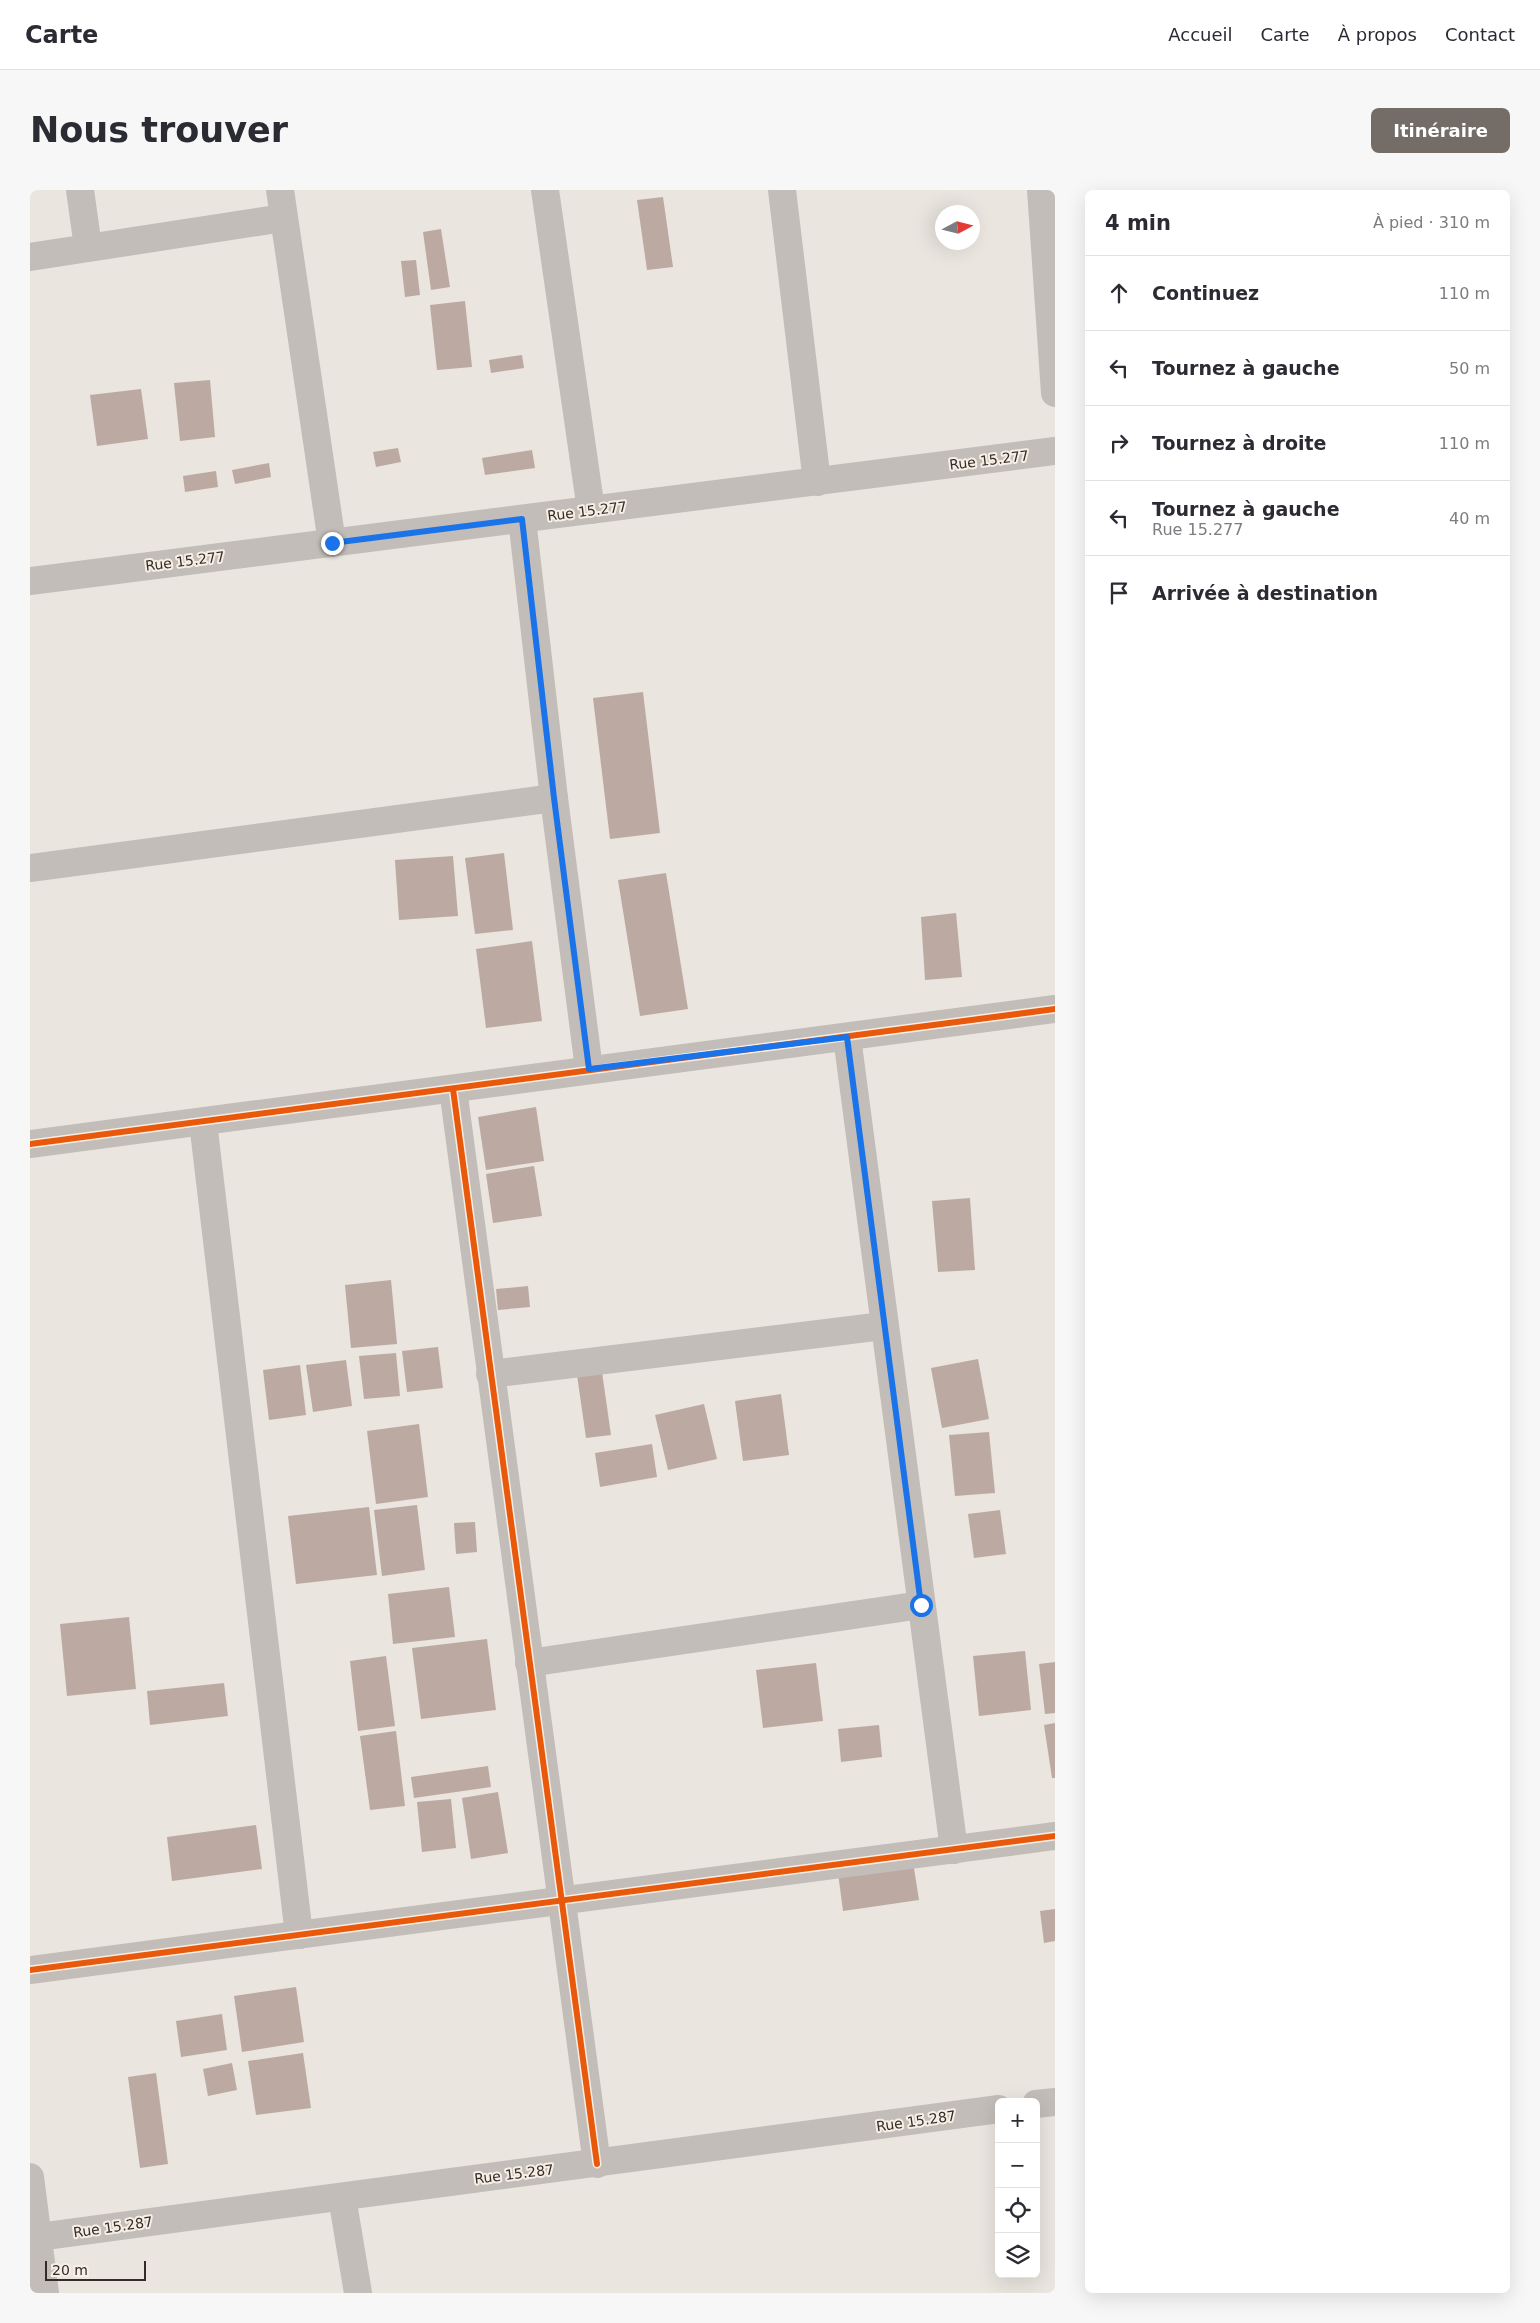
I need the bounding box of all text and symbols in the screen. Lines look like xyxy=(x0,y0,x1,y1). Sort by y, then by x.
text: Carte xyxy=(25,21,98,49)
text: Accueil xyxy=(1168,24,1233,45)
text: Carte xyxy=(1261,24,1310,45)
text: À propos xyxy=(1338,24,1417,45)
text: Contact xyxy=(1445,24,1515,45)
button: Itinéraire xyxy=(1371,108,1510,153)
text: Nous trouver xyxy=(30,110,288,150)
north arrow xyxy=(935,205,980,250)
text: 4 min xyxy=(1105,211,1171,235)
text: À pied · 310 m xyxy=(1373,213,1490,232)
icon: ahead xyxy=(1105,279,1133,307)
text: Continuez xyxy=(1152,282,1259,304)
text: 110 m xyxy=(1439,284,1490,303)
icon: left xyxy=(1105,354,1133,382)
text: Tournez à gauche xyxy=(1152,357,1340,379)
text: 50 m xyxy=(1449,359,1490,378)
icon: right xyxy=(1105,429,1133,457)
text: Tournez à droite xyxy=(1152,432,1326,454)
text: 110 m xyxy=(1439,434,1490,453)
street label: Rue 15.277 xyxy=(948,447,1030,473)
street label: Rue 15.277 xyxy=(546,498,628,524)
text: Tournez à gauche xyxy=(1152,498,1340,520)
icon: left xyxy=(1105,504,1133,532)
text: 40 m xyxy=(1449,509,1490,528)
text: Rue 15.277 xyxy=(1152,520,1243,539)
route end xyxy=(321,532,344,555)
street label: Rue 15.277 xyxy=(144,548,226,574)
icon: arrive xyxy=(1105,579,1133,607)
text: Arrivée à destination xyxy=(1152,582,1378,604)
route start xyxy=(910,1594,933,1617)
map controls xyxy=(995,2098,1040,2278)
button: + xyxy=(995,2098,1040,2143)
street label: Rue 15.287 xyxy=(875,2108,957,2134)
button: − xyxy=(995,2143,1040,2188)
street label: Rue 15.287 xyxy=(473,2161,555,2187)
button: locate xyxy=(995,2188,1040,2233)
street label: Rue 15.287 xyxy=(72,2214,154,2240)
button: layers xyxy=(995,2233,1040,2278)
scale bar xyxy=(45,2258,146,2281)
text: 20 m xyxy=(52,2262,88,2278)

